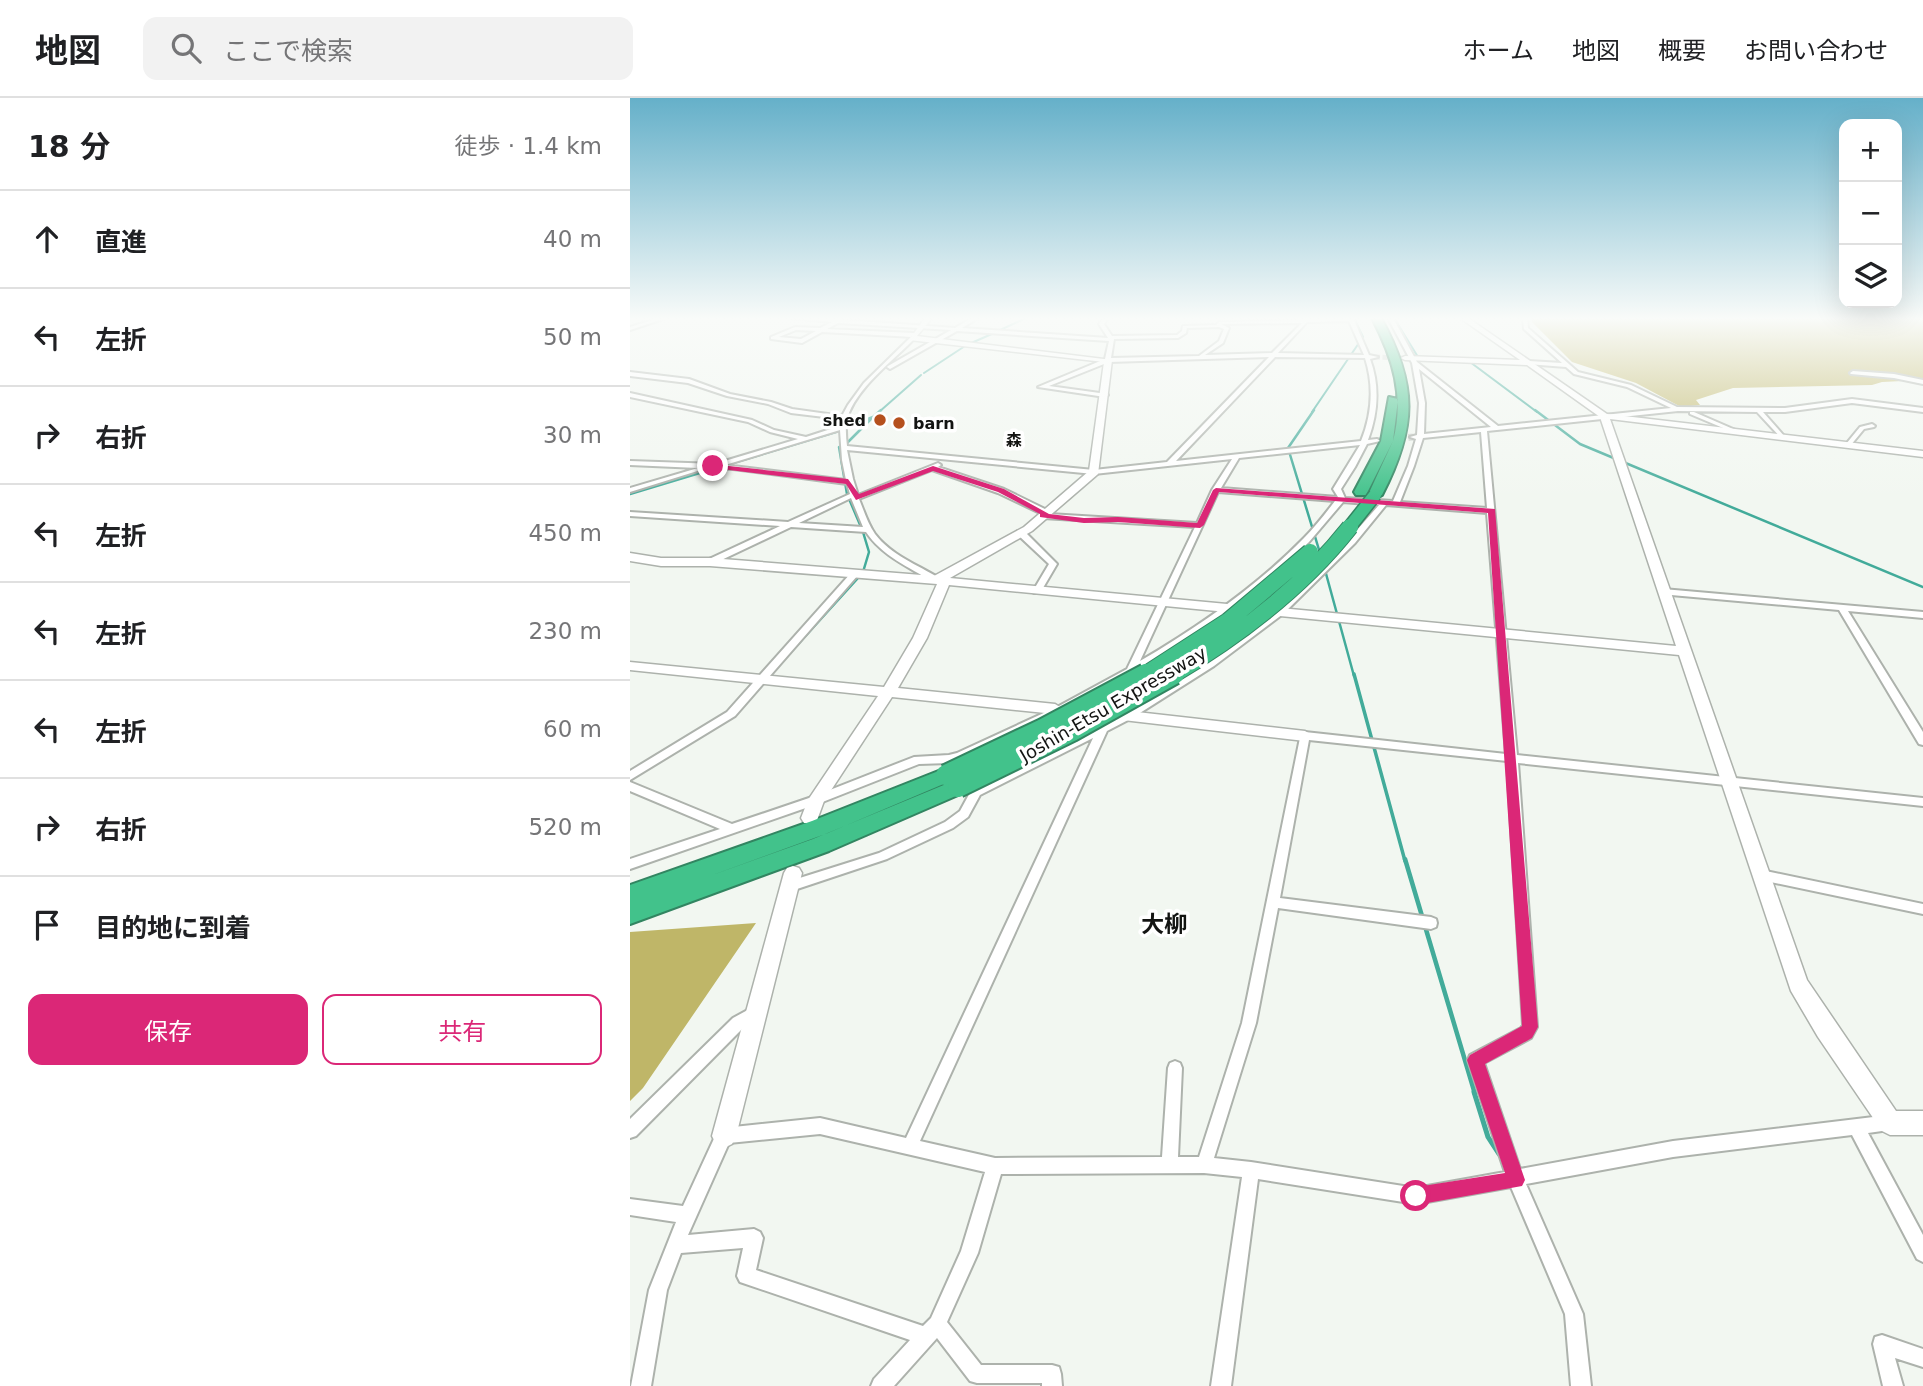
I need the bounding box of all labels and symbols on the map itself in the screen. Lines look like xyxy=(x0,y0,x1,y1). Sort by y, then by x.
place label: shed xyxy=(823,411,866,430)
marker: shed xyxy=(872,412,888,428)
place label: barn xyxy=(913,414,955,433)
marker: barn xyxy=(891,415,907,431)
district label: 森 xyxy=(1006,431,1022,450)
route end xyxy=(697,450,728,481)
street label: Joshin-Etsu Expressway xyxy=(1015,642,1210,767)
district label: 大柳 xyxy=(1141,911,1187,937)
route start xyxy=(1400,1180,1431,1211)

